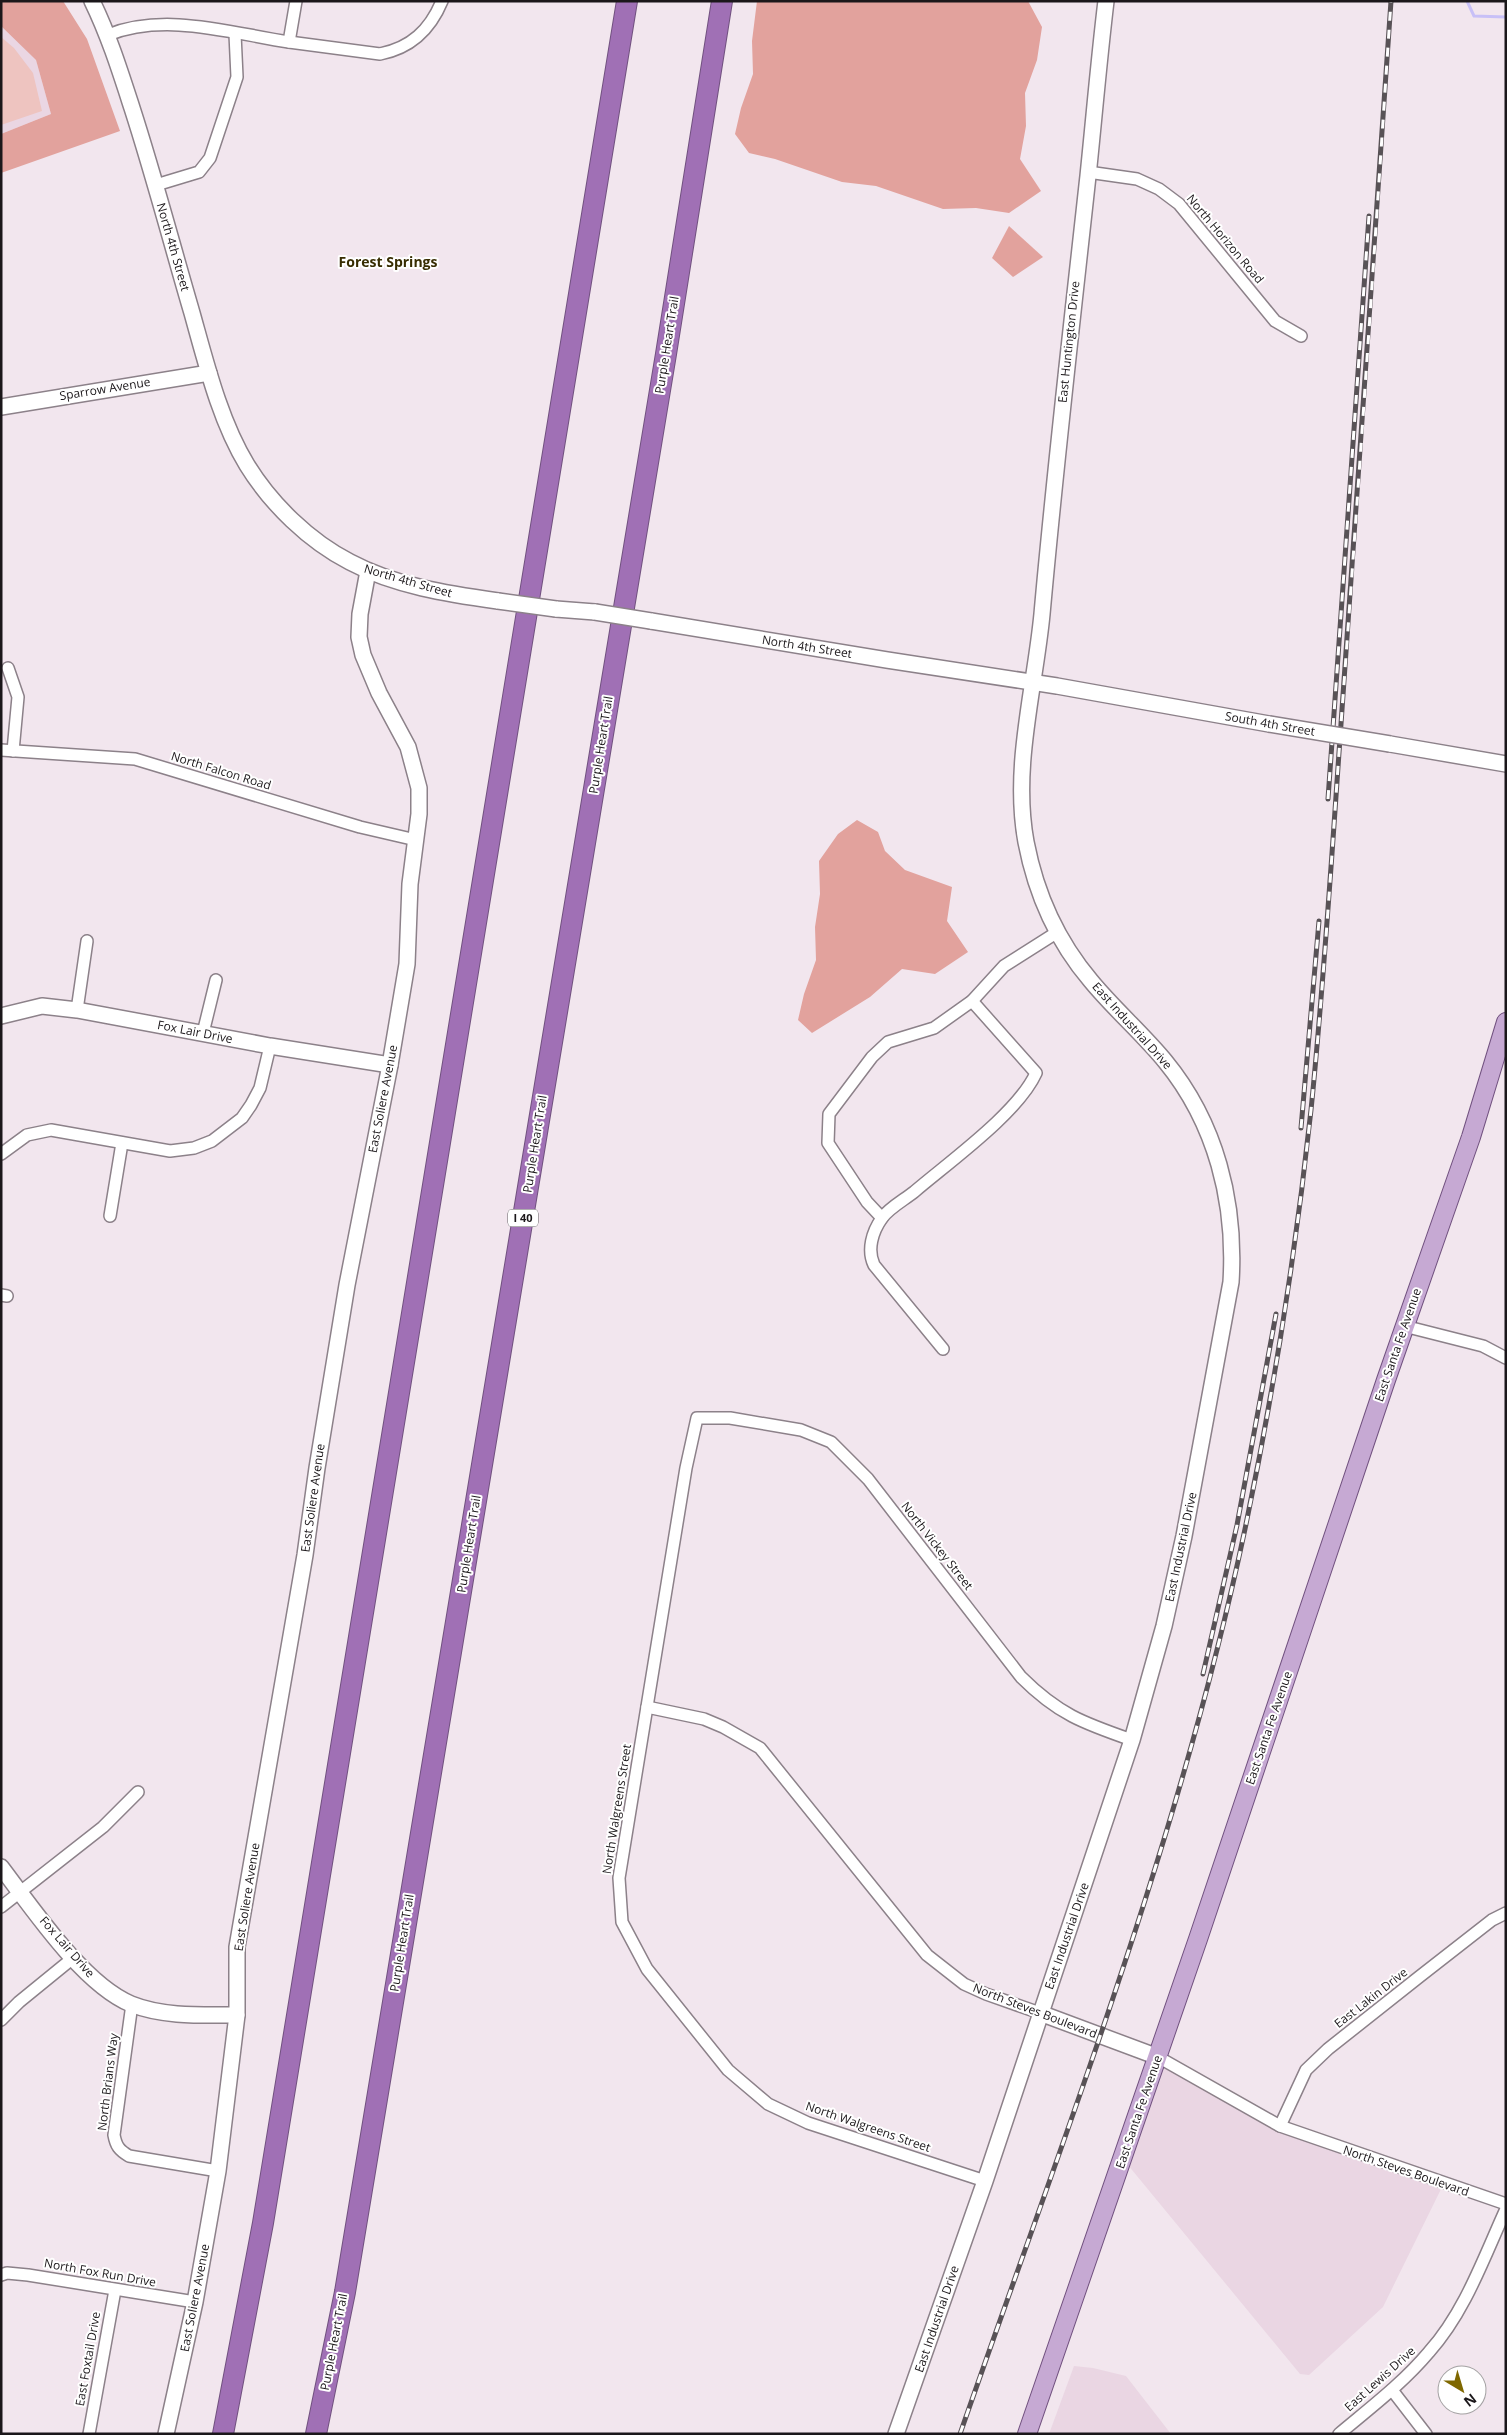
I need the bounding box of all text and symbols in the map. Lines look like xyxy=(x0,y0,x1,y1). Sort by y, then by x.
street label: North Horizon Road xyxy=(1183,190,1268,287)
street label: North 4th Street xyxy=(153,201,194,293)
district label: Forest Springs xyxy=(339,252,437,271)
street label: East Huntington Drive xyxy=(1054,280,1083,404)
street label: Purple Heart Trail xyxy=(650,295,683,395)
street label: Sparrow Avenue xyxy=(58,373,152,404)
street label: North 4th Street xyxy=(362,560,454,601)
street label: North 4th Street xyxy=(761,631,853,662)
street label: Purple Heart Trail xyxy=(584,695,617,795)
street label: South 4th Street xyxy=(1224,707,1316,740)
street label: North Falcon Road xyxy=(169,747,273,794)
street label: East Industrial Drive xyxy=(1089,978,1176,1073)
street label: Fox Lair Drive xyxy=(156,1016,234,1047)
street label: East Soliere Avenue xyxy=(364,1043,401,1154)
street label: Purple Heart Trail xyxy=(518,1094,551,1194)
road number: I 40 xyxy=(508,1210,538,1226)
street label: East Santa Fe Avenue xyxy=(1370,1286,1425,1404)
street label: East Soliere Avenue xyxy=(296,1442,329,1553)
street label: East Industrial Drive xyxy=(1161,1490,1201,1603)
street label: Purple Heart Trail xyxy=(452,1494,485,1594)
street label: North Vickey Street xyxy=(898,1498,977,1593)
street label: East Santa Fe Avenue xyxy=(1241,1669,1296,1787)
street label: North Walgreens Street xyxy=(598,1743,635,1875)
street label: East Soliere Avenue xyxy=(230,1841,264,1952)
street label: East Industrial Drive xyxy=(1040,1880,1093,1992)
street label: Purple Heart Trail xyxy=(385,1893,418,1993)
street label: Fox Lair Drive xyxy=(36,1912,99,1981)
street label: East Lakin Drive xyxy=(1331,1963,1411,2032)
street label: North Steves Boulevard xyxy=(970,1979,1100,2042)
street label: North Brians Way xyxy=(93,2031,122,2132)
street label: East Santa Fe Avenue xyxy=(1111,2053,1166,2171)
street label: North Walgreens Street xyxy=(803,2097,933,2156)
street label: North Steves Boulevard xyxy=(1341,2141,1471,2200)
street label: East Soliere Avenue xyxy=(176,2242,213,2353)
street label: North Fox Run Drive xyxy=(43,2254,158,2291)
street label: East Industrial Drive xyxy=(910,2263,963,2375)
street label: Purple Heart Trail xyxy=(316,2292,351,2392)
street label: East Foxtail Drive xyxy=(71,2310,104,2407)
street label: East Lewis Drive xyxy=(1341,2342,1419,2415)
north arrow xyxy=(1437,2365,1487,2415)
text: N xyxy=(1460,2390,1481,2412)

